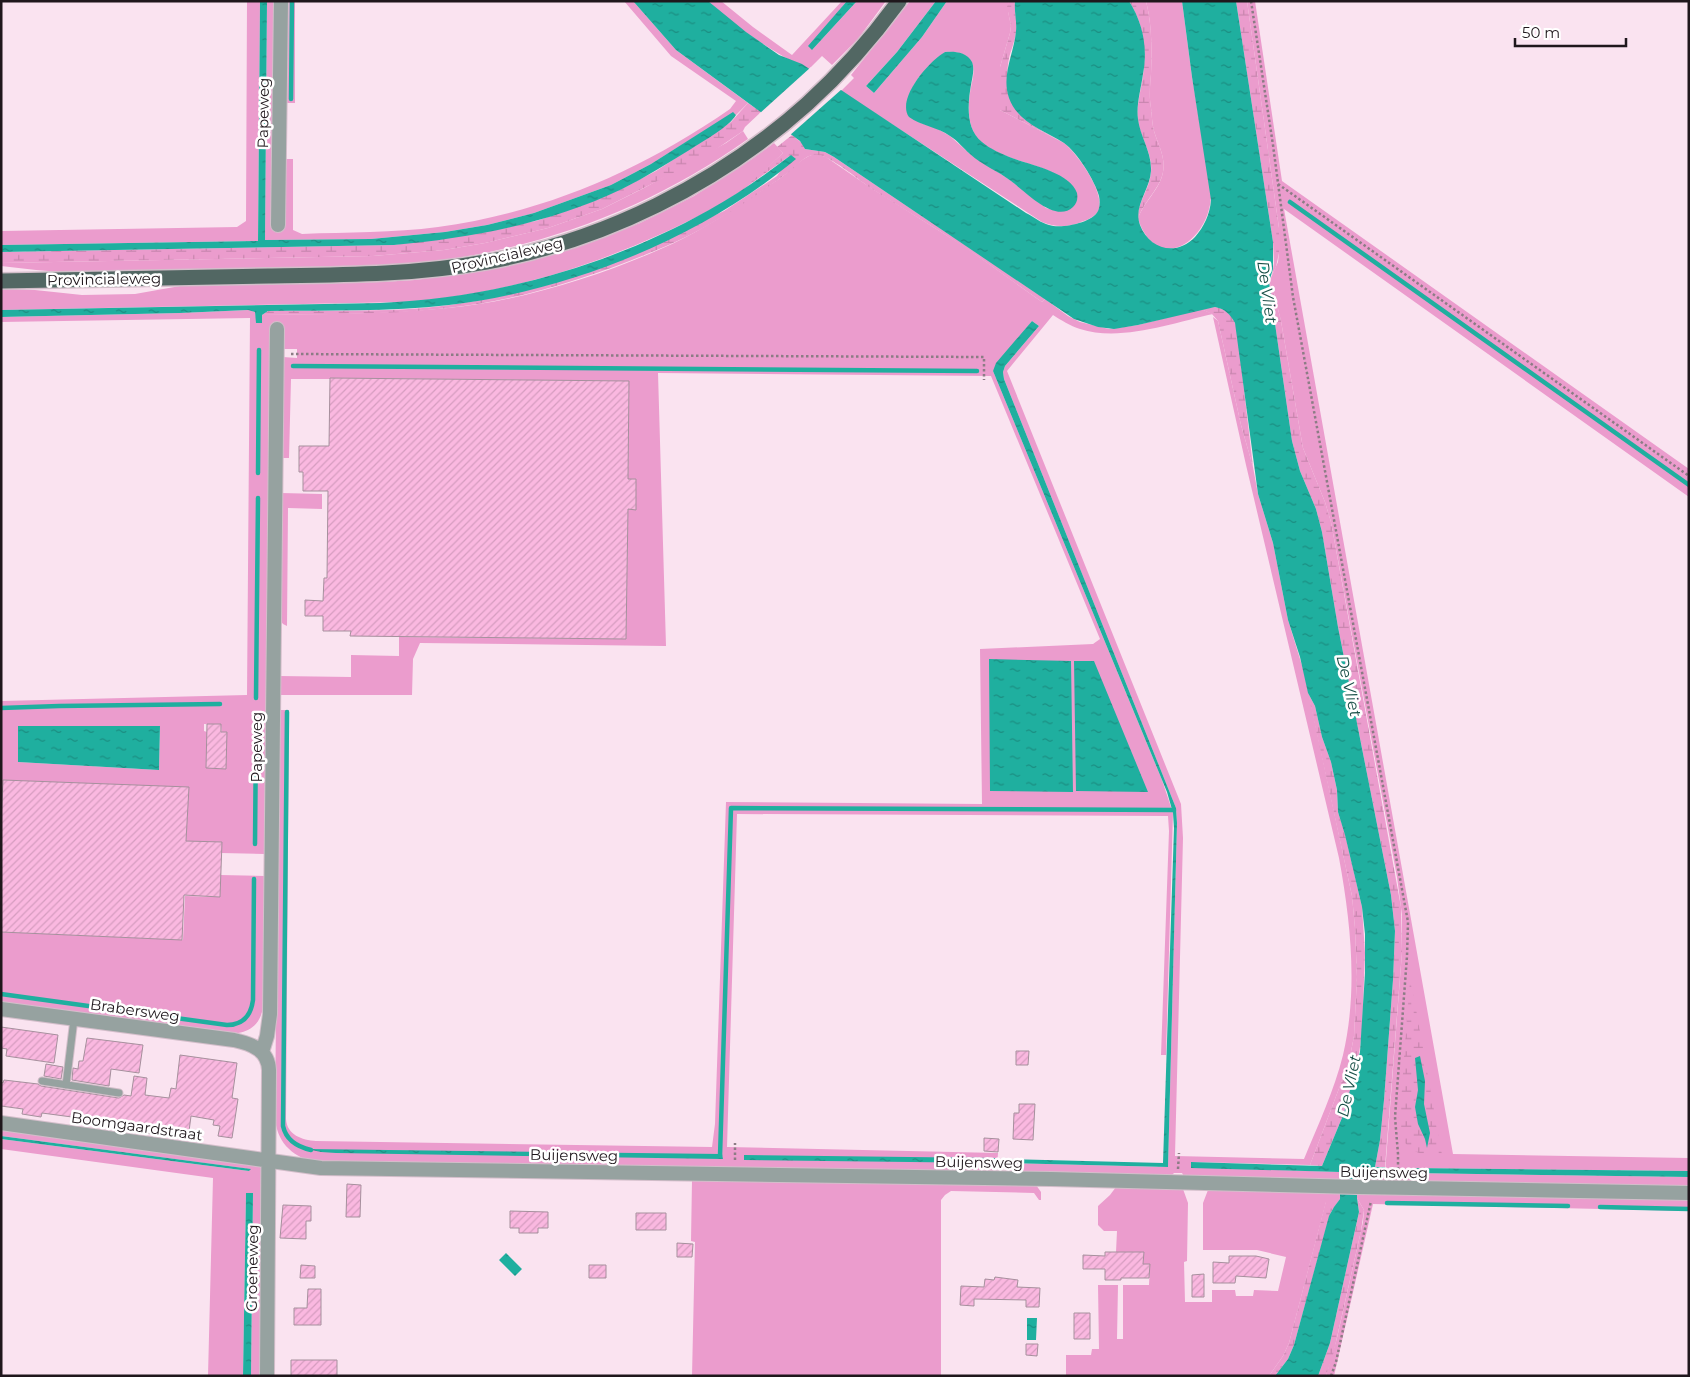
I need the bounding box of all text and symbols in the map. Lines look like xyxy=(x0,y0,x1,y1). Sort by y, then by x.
scale bar xyxy=(1515,15,1626,47)
text: 50 m xyxy=(1522,23,1560,42)
street label: Papeweg xyxy=(253,77,273,149)
street label: Provincialeweg xyxy=(449,233,565,277)
water label: De Vliet xyxy=(1253,260,1281,325)
street label: Provincialeweg xyxy=(47,269,161,289)
water label: De Vliet xyxy=(1333,653,1365,719)
street label: Papeweg xyxy=(247,712,266,782)
street label: Brabersweg xyxy=(89,994,181,1026)
water label: De Vliet xyxy=(1333,1053,1365,1119)
street label: Boomgaardstraat xyxy=(70,1107,204,1145)
street label: Buijensweg xyxy=(530,1145,618,1165)
street label: Buijensweg xyxy=(935,1152,1023,1172)
street label: Buijensweg xyxy=(1340,1162,1428,1182)
street label: Groeneweg xyxy=(242,1224,262,1312)

